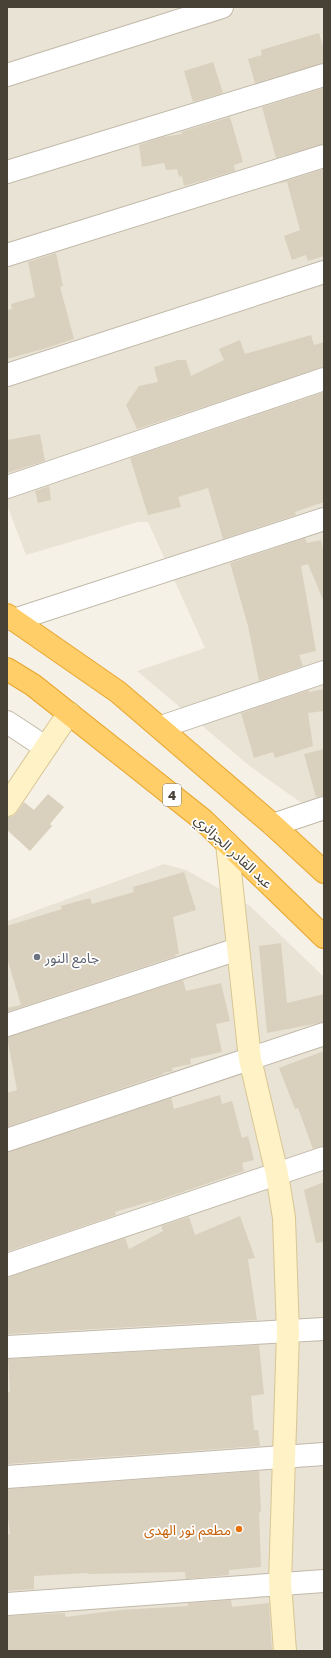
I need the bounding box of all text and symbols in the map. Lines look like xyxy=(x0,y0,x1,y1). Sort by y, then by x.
road number: 4 xyxy=(163,784,181,806)
street label: عبد القادر الجزائري xyxy=(189,811,277,894)
place label: جامع النور xyxy=(44,949,99,969)
marker: جامع النور xyxy=(32,952,42,962)
place label: مطعم نور الهدى xyxy=(144,1521,231,1541)
marker: مطعم نور الهدى xyxy=(234,1524,244,1534)

